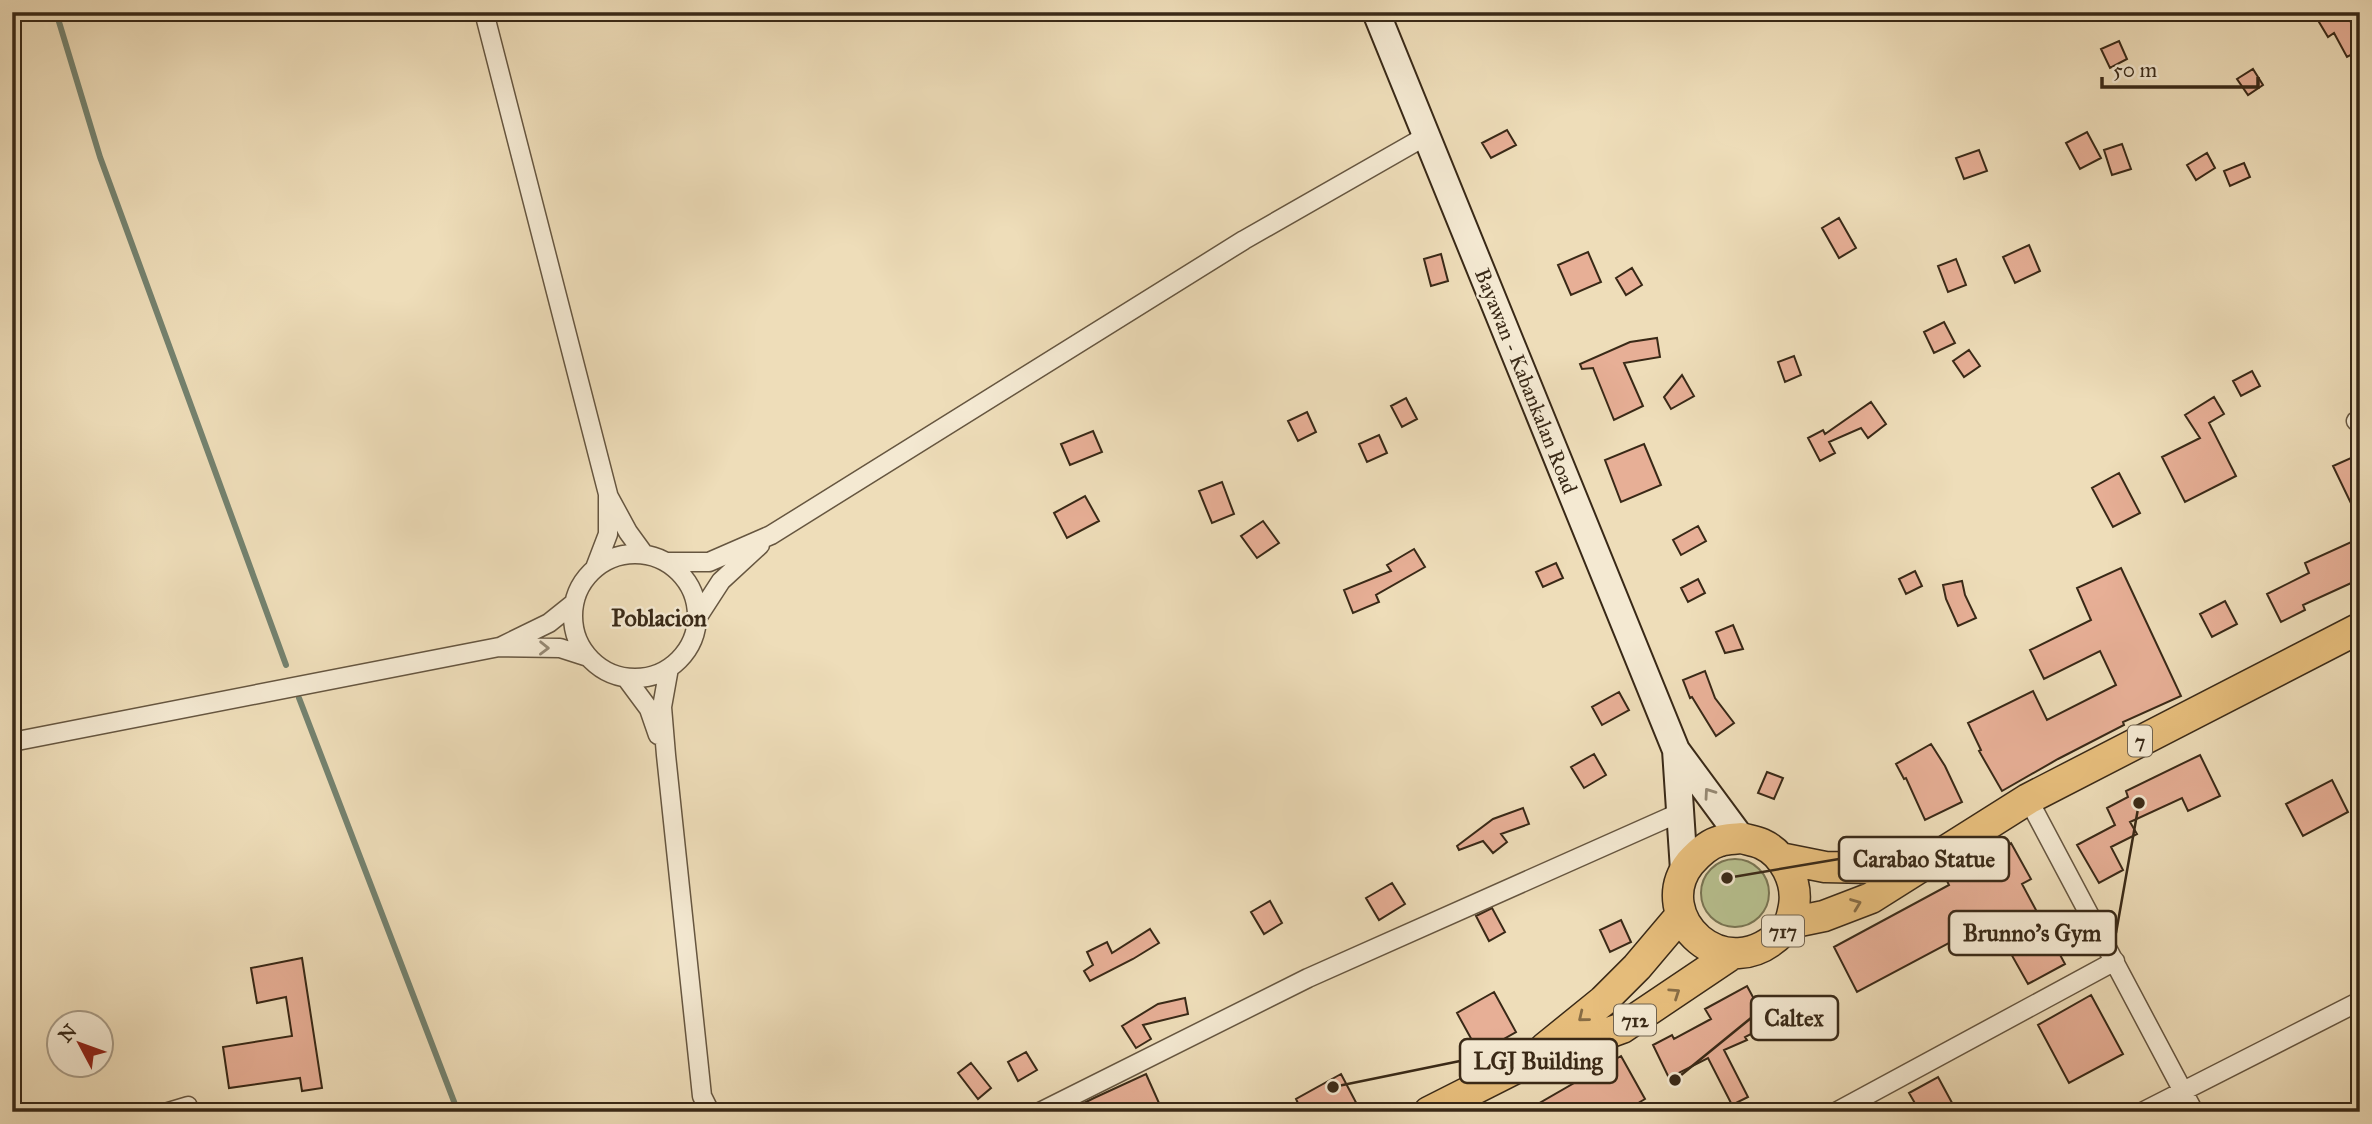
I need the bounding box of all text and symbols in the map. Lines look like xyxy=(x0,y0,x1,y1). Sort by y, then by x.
scale bar xyxy=(2102,46,2258,90)
text: 50 m xyxy=(2113,57,2158,83)
street label: Bayawan - Kabankalan Road xyxy=(1469,265,1583,498)
district label: Poblacion xyxy=(611,603,707,633)
one-way arrow xyxy=(539,640,550,656)
road number: 7 xyxy=(2128,726,2152,756)
one-way arrow xyxy=(1705,788,1718,801)
callout: Carabao Statue xyxy=(1839,837,2009,881)
text: Carabao Statue xyxy=(1853,845,1996,873)
one-way arrow xyxy=(1849,898,1861,912)
callout: Brunno’s Gym xyxy=(1949,911,2116,955)
road number: 717 xyxy=(1762,916,1804,946)
text: Brunno’s Gym xyxy=(1963,919,2102,948)
one-way arrow xyxy=(1667,989,1680,1001)
callout: Caltex xyxy=(1751,996,1838,1040)
road number: 712 xyxy=(1614,1004,1656,1036)
text: Caltex xyxy=(1764,1004,1824,1032)
one-way arrow xyxy=(1579,1008,1591,1021)
north arrow xyxy=(46,1009,116,1078)
text: N xyxy=(54,1020,82,1047)
callout: LGJ Building xyxy=(1460,1039,1617,1083)
text: LGJ Building xyxy=(1473,1047,1604,1076)

